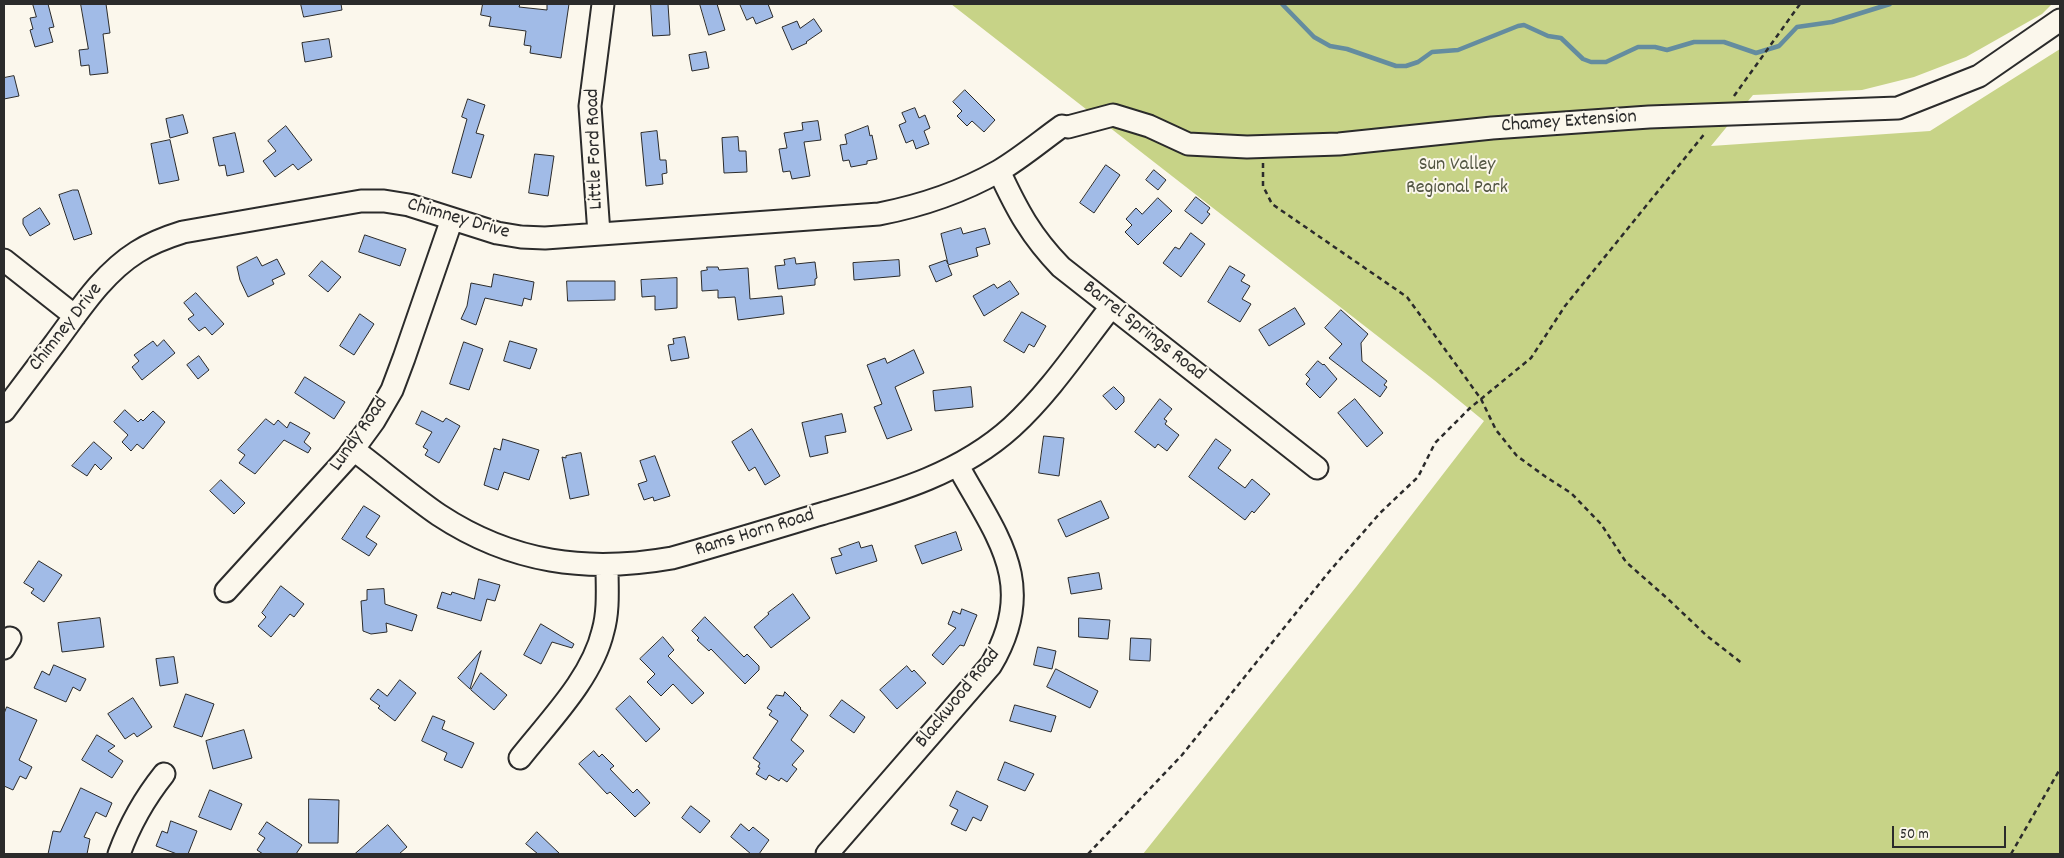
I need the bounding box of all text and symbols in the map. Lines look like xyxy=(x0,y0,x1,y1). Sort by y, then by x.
street label: Little Ford Road xyxy=(582,88,610,210)
street label: Chamey Extension xyxy=(1500,106,1638,140)
park label: Sun Valley Regional Park xyxy=(1406,154,1508,201)
street label: Chimney Drive xyxy=(404,194,512,246)
street label: Barrel Springs Road xyxy=(1077,277,1209,387)
street label: Chimney Drive xyxy=(25,279,109,377)
street label: Lundy Road xyxy=(326,393,394,477)
street label: Rams Horn Road xyxy=(692,504,818,564)
street label: Blackwood Road xyxy=(911,644,1007,754)
scale bar xyxy=(1894,816,2008,848)
text: 50 m xyxy=(1900,824,1929,846)

